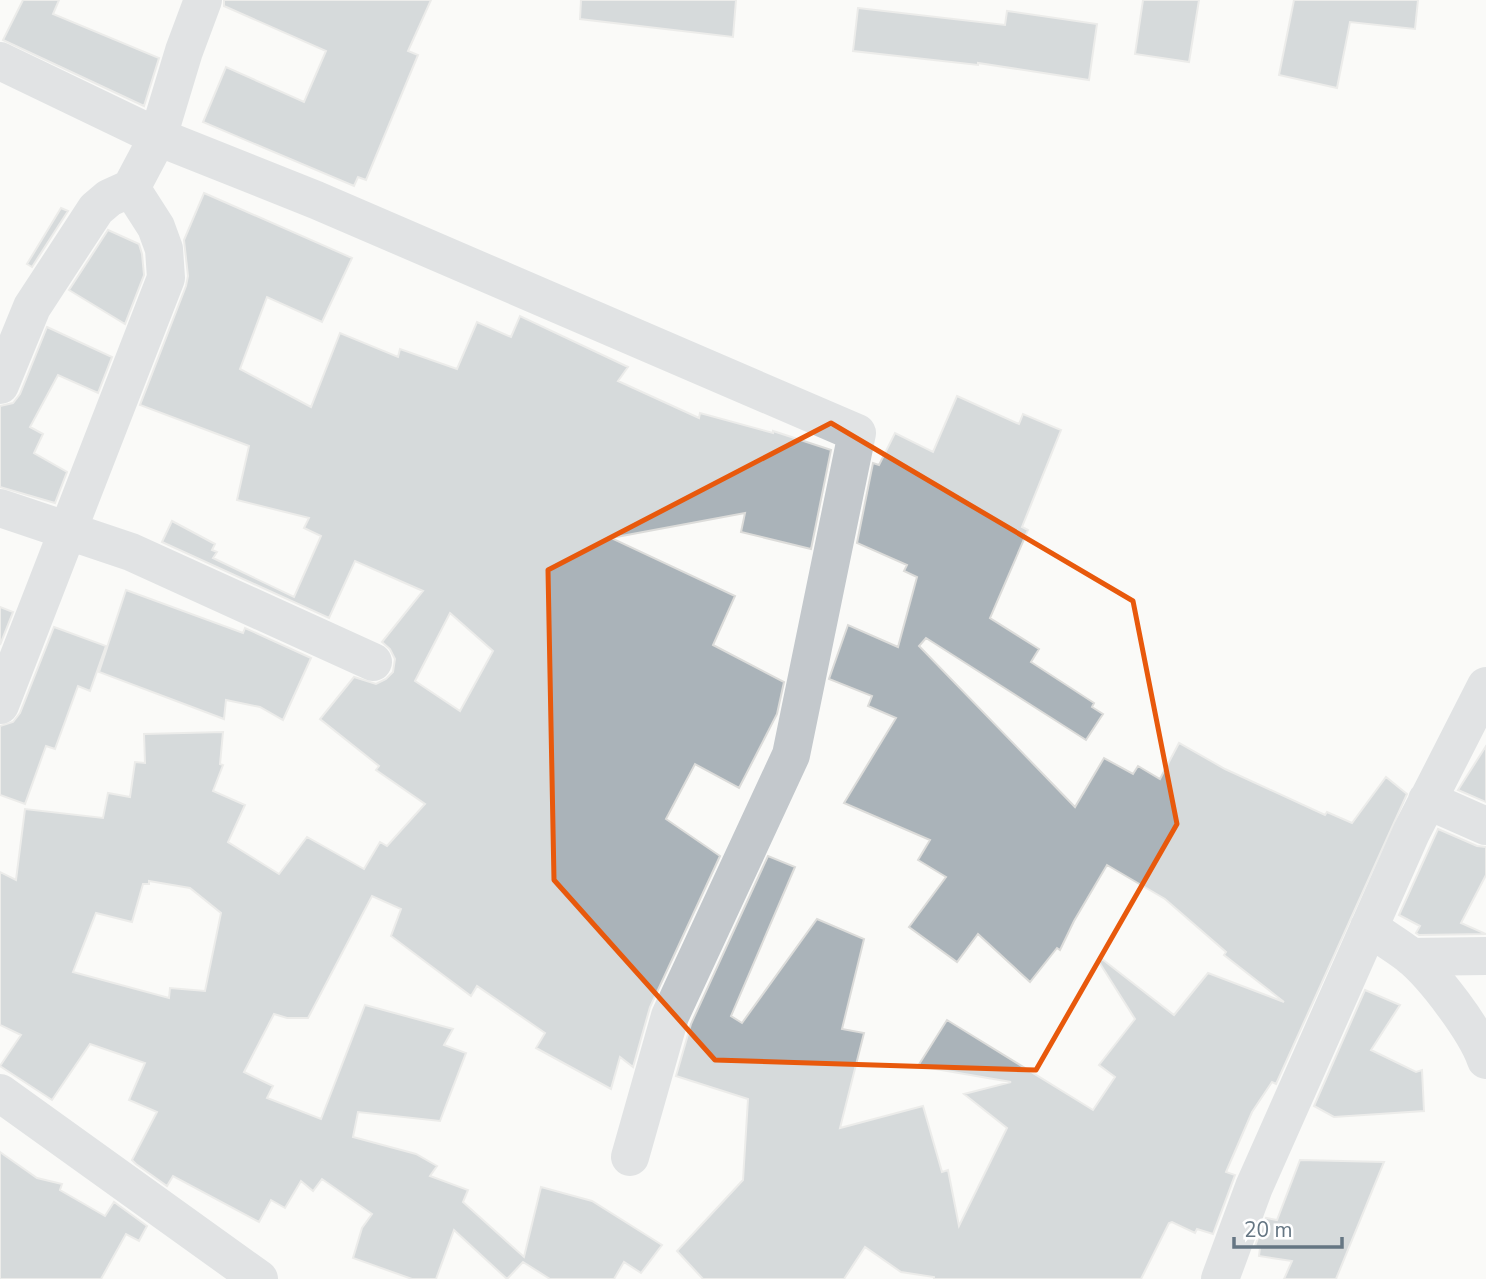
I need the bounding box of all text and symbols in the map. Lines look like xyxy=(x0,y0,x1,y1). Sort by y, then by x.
scale bar xyxy=(1234,1206,1342,1250)
text: 20 m xyxy=(1244,1216,1293,1244)

